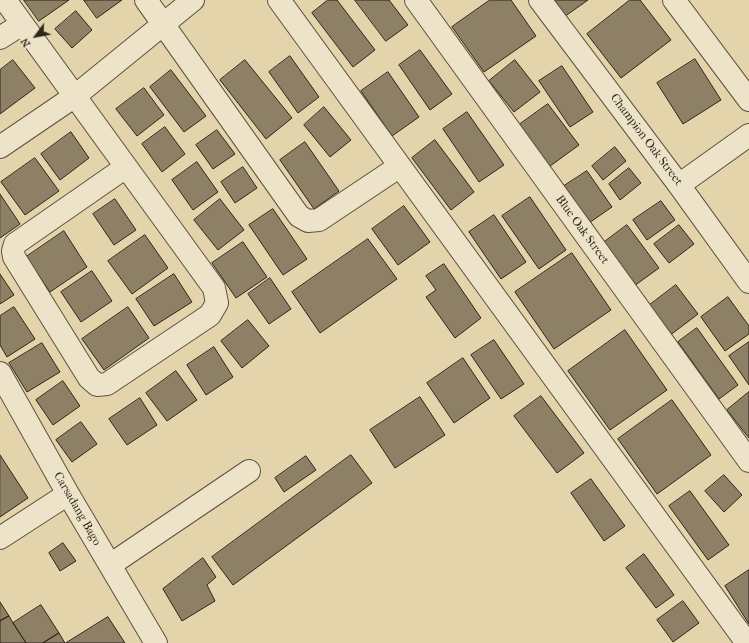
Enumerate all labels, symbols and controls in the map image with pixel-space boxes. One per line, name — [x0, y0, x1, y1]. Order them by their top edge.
north arrow — [16, 16, 56, 56]
text: N — [18, 36, 33, 50]
street label: Champion Oak Street — [607, 91, 685, 189]
street label: Blue Oak Street — [552, 193, 612, 267]
street label: Carsadang Bago — [50, 470, 104, 548]

